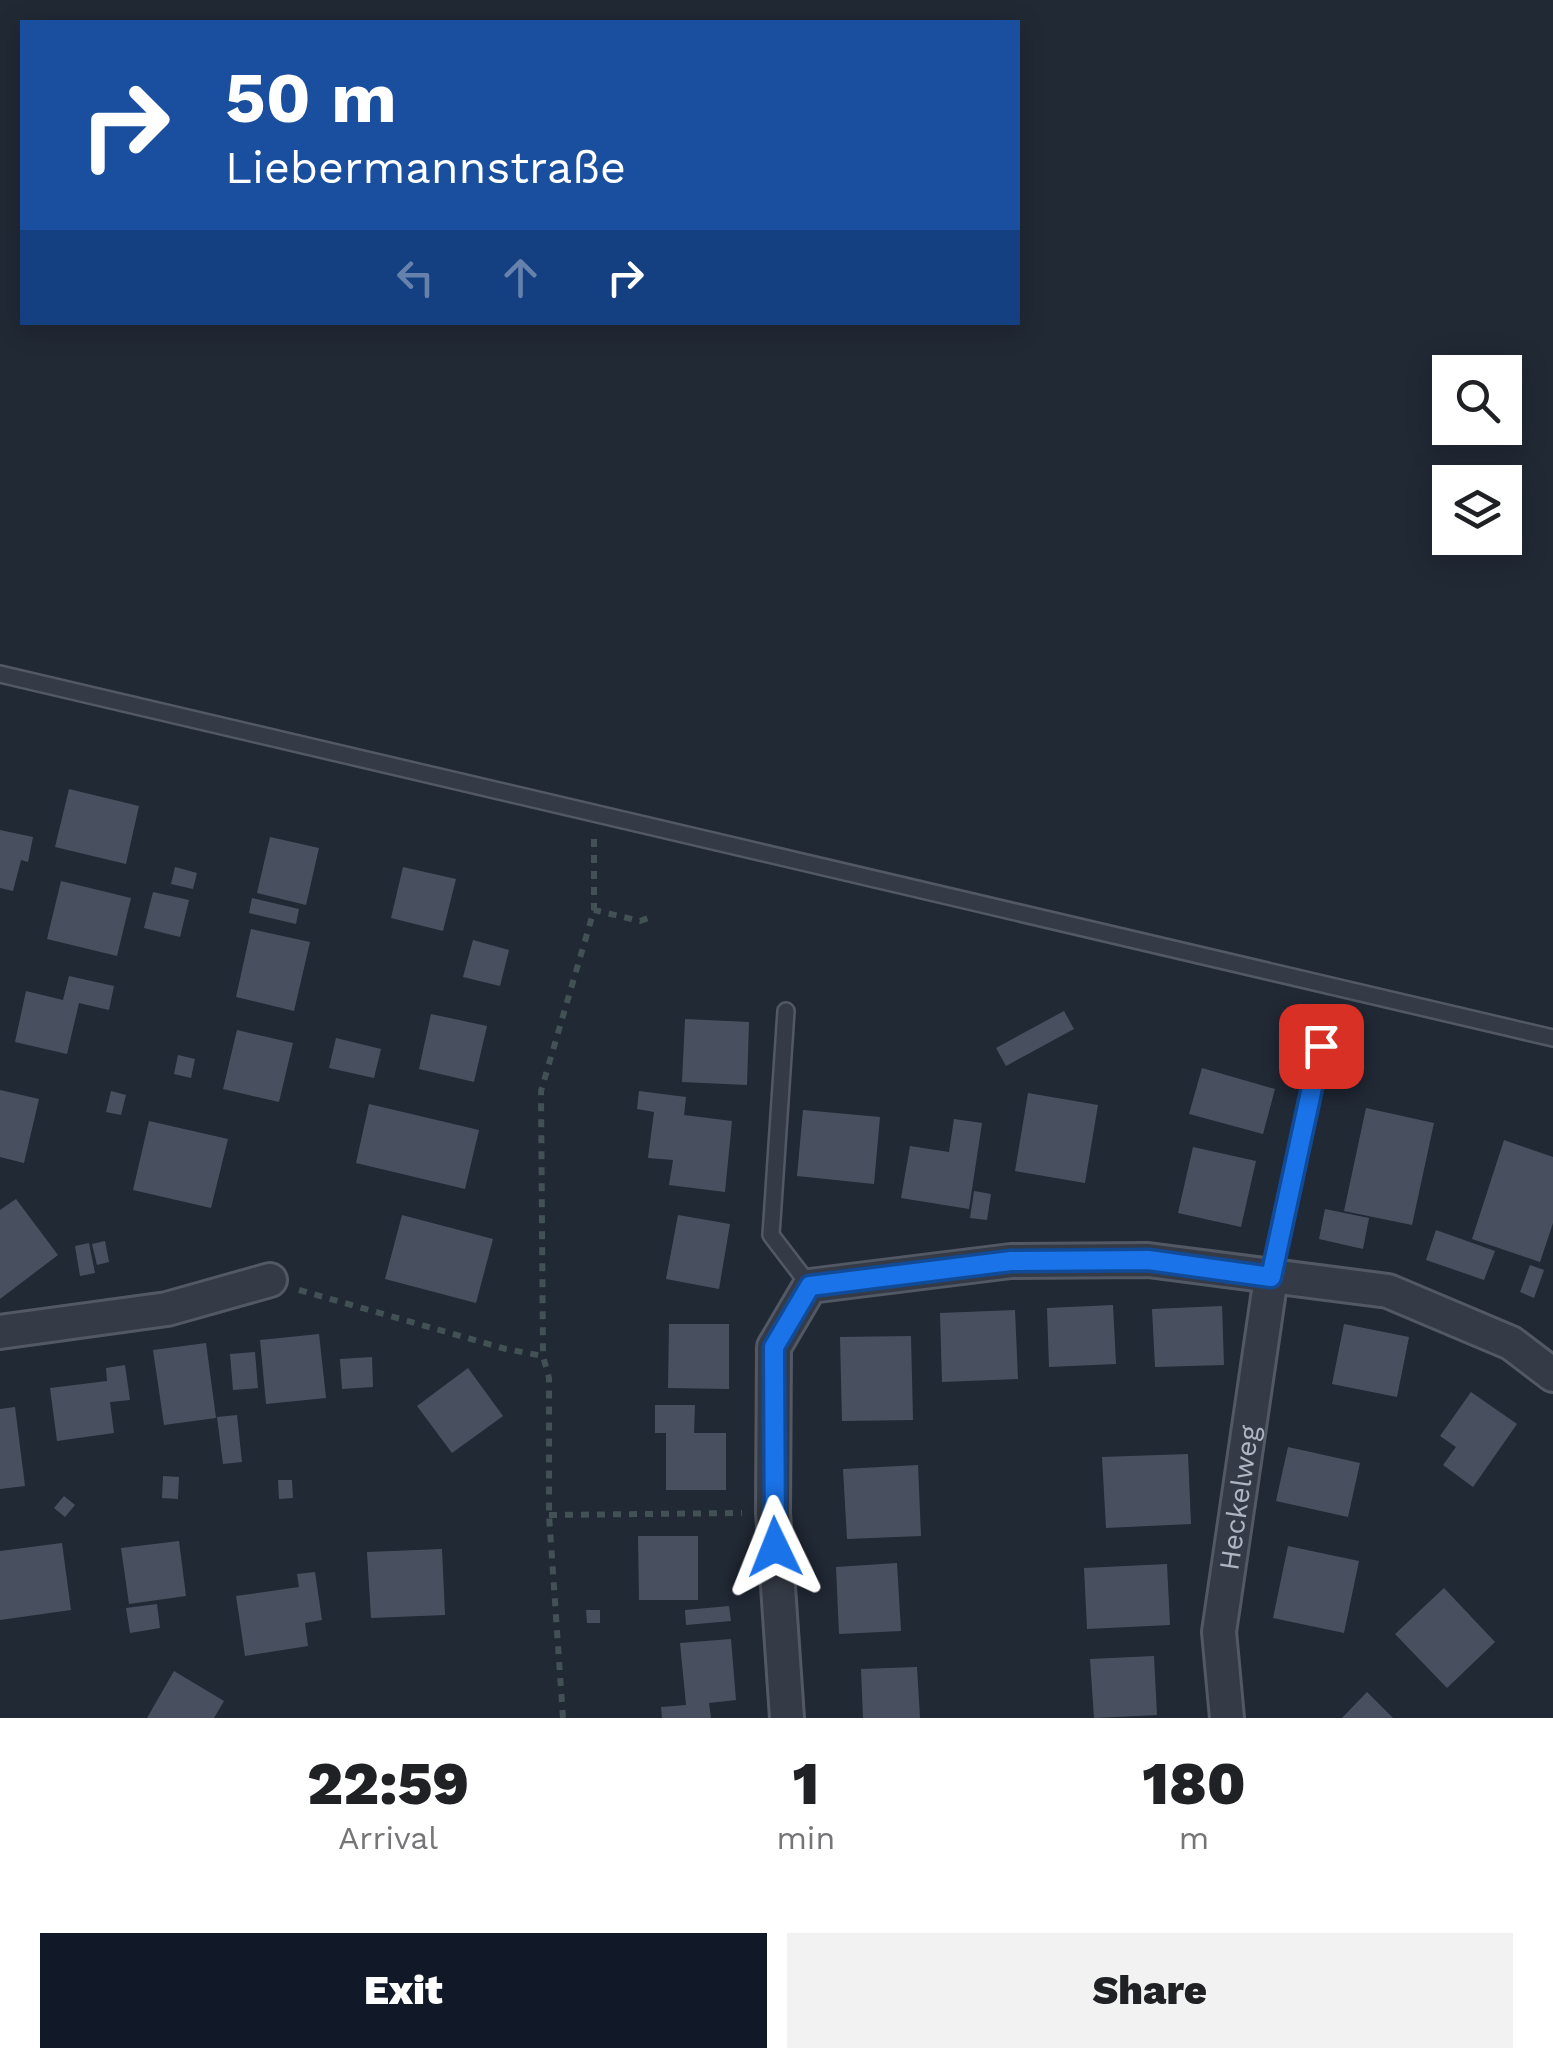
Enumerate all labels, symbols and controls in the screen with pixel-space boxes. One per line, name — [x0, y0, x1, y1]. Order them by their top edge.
text: 50 m — [225, 57, 397, 139]
icon: right — [60, 60, 190, 190]
text: Liebermannstraße — [225, 141, 626, 194]
icon: left — [388, 250, 443, 305]
icon: ahead — [493, 250, 548, 305]
icon: right — [598, 250, 653, 305]
map controls — [1432, 355, 1522, 555]
button: search — [1432, 355, 1522, 445]
button: layers — [1432, 465, 1522, 555]
pin — [1279, 1004, 1364, 1089]
icon: arrive — [1294, 1019, 1349, 1074]
street label: Heckelweg — [1212, 1423, 1266, 1572]
position arrow — [723, 1495, 827, 1599]
text: 22:59 — [307, 1748, 469, 1819]
text: 1 — [792, 1748, 819, 1819]
text: 180 — [1142, 1748, 1246, 1819]
text: Arrival — [338, 1819, 438, 1857]
text: min — [776, 1819, 835, 1857]
text: m — [1179, 1819, 1209, 1857]
button: Exit — [40, 1933, 767, 2048]
button: Share — [787, 1933, 1513, 2048]

